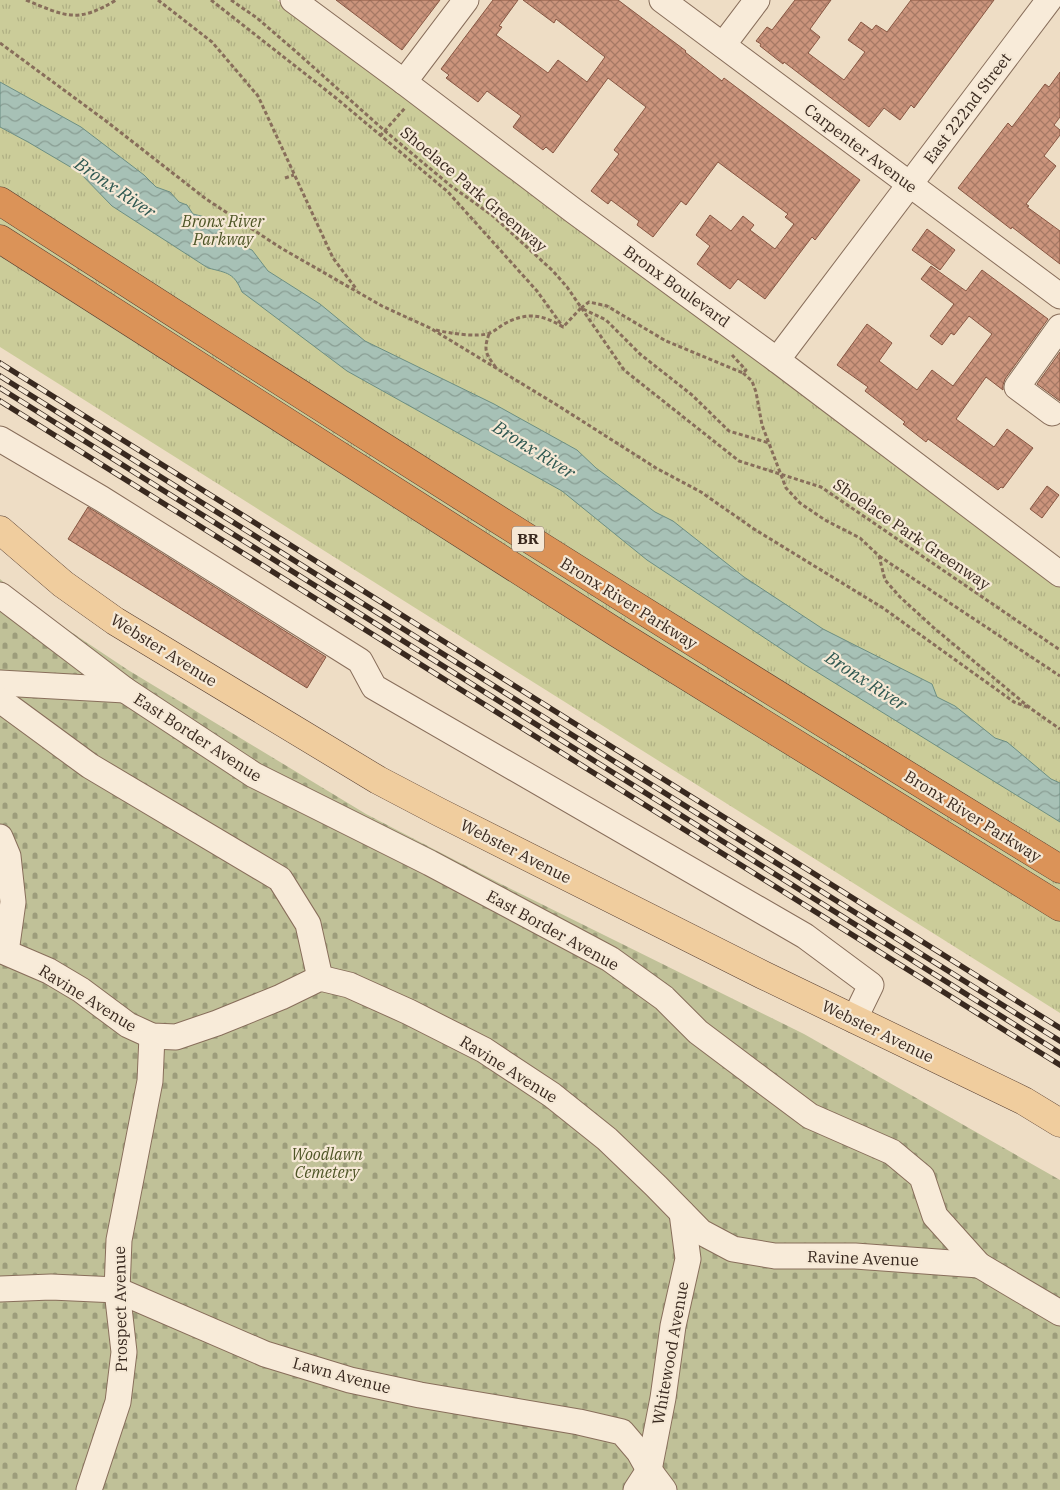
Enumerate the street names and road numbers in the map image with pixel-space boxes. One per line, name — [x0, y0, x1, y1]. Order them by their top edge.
street label: East 222nd Street — [919, 48, 1015, 167]
street label: Carpenter Avenue — [801, 99, 921, 197]
street label: Shoelace Park Greenway — [397, 122, 552, 256]
street label: Bronx Boulevard — [620, 241, 734, 331]
street label: Shoelace Park Greenway — [830, 474, 995, 594]
road number: BR — [512, 526, 544, 552]
street label: Bronx River Parkway — [557, 553, 702, 653]
street label: Webster Avenue — [107, 609, 221, 691]
street label: East Border Avenue — [130, 688, 266, 786]
street label: Bronx River Parkway — [901, 766, 1046, 866]
street label: Webster Avenue — [457, 814, 575, 888]
street label: East Border Avenue — [483, 885, 623, 975]
street label: Ravine Avenue — [35, 960, 141, 1036]
street label: Webster Avenue — [819, 995, 937, 1067]
street label: Ravine Avenue — [456, 1031, 562, 1107]
street label: Prospect Avenue — [109, 1246, 131, 1372]
street label: Ravine Avenue — [807, 1246, 919, 1270]
street label: Whitewood Avenue — [648, 1280, 692, 1426]
street label: Lawn Avenue — [291, 1352, 393, 1398]

